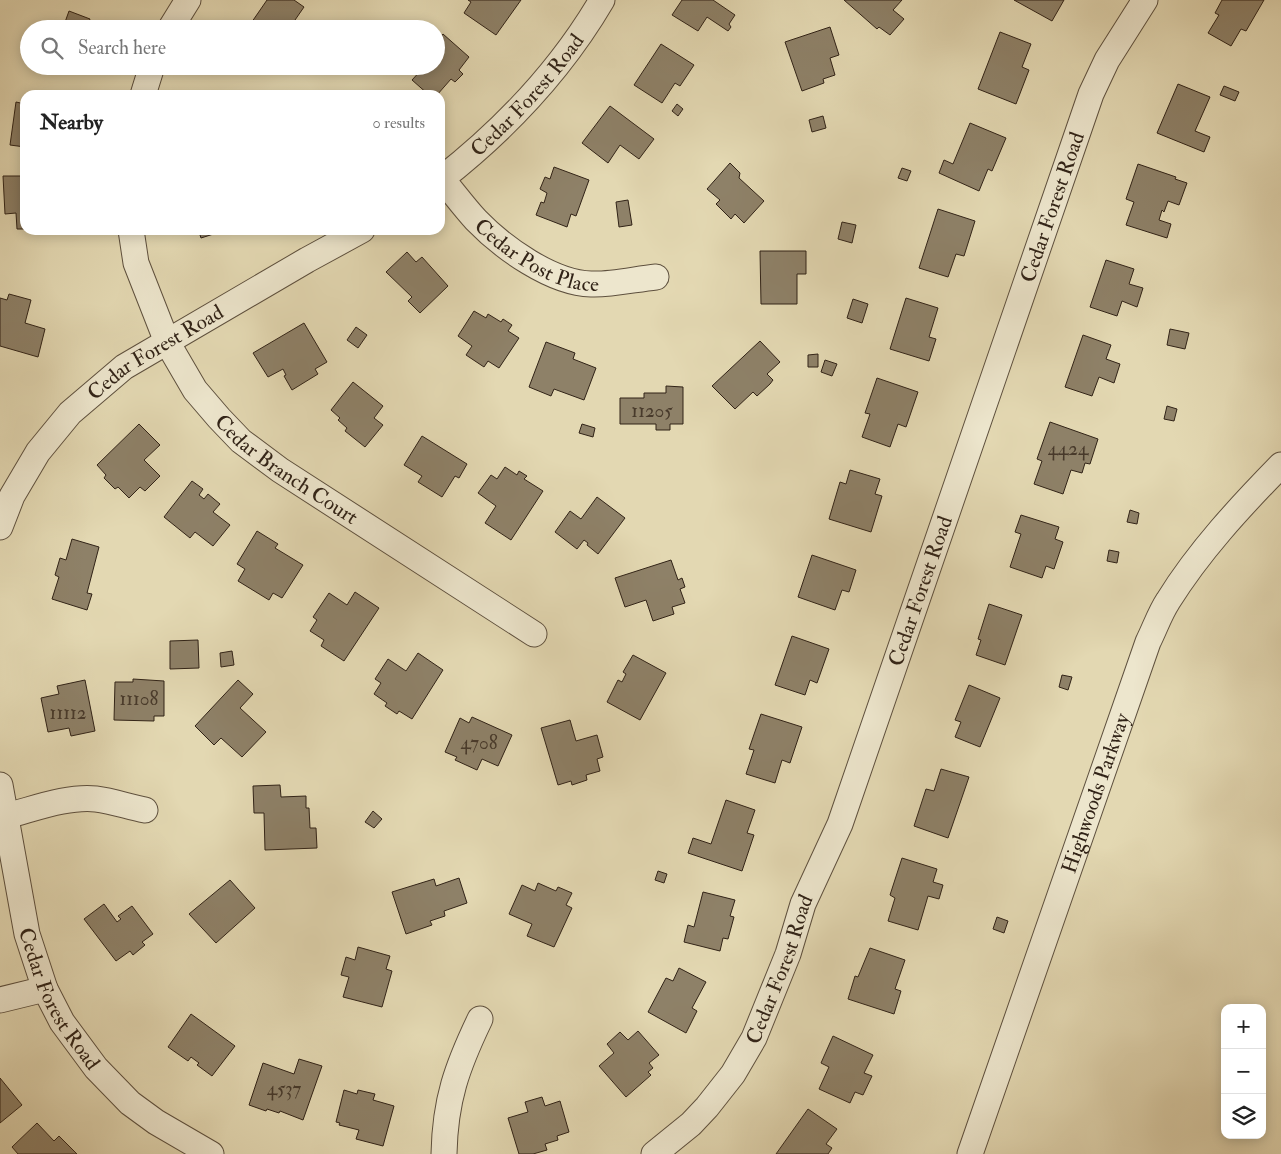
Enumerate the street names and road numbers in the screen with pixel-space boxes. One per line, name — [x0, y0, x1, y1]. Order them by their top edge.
street label: Cedar Forest Road — [465, 28, 590, 162]
street label: Cedar Forest Road — [1014, 128, 1091, 286]
street label: Cedar Post Place — [469, 212, 599, 298]
street label: Cedar Forest Road — [82, 298, 229, 406]
street label: Cedar Branch Court — [209, 408, 364, 531]
street label: Cedar Forest Road — [882, 512, 959, 670]
street label: Highwoods Parkway — [1055, 709, 1136, 877]
street label: Cedar Forest Road — [740, 890, 819, 1048]
street label: Cedar Forest Road — [12, 924, 107, 1076]

